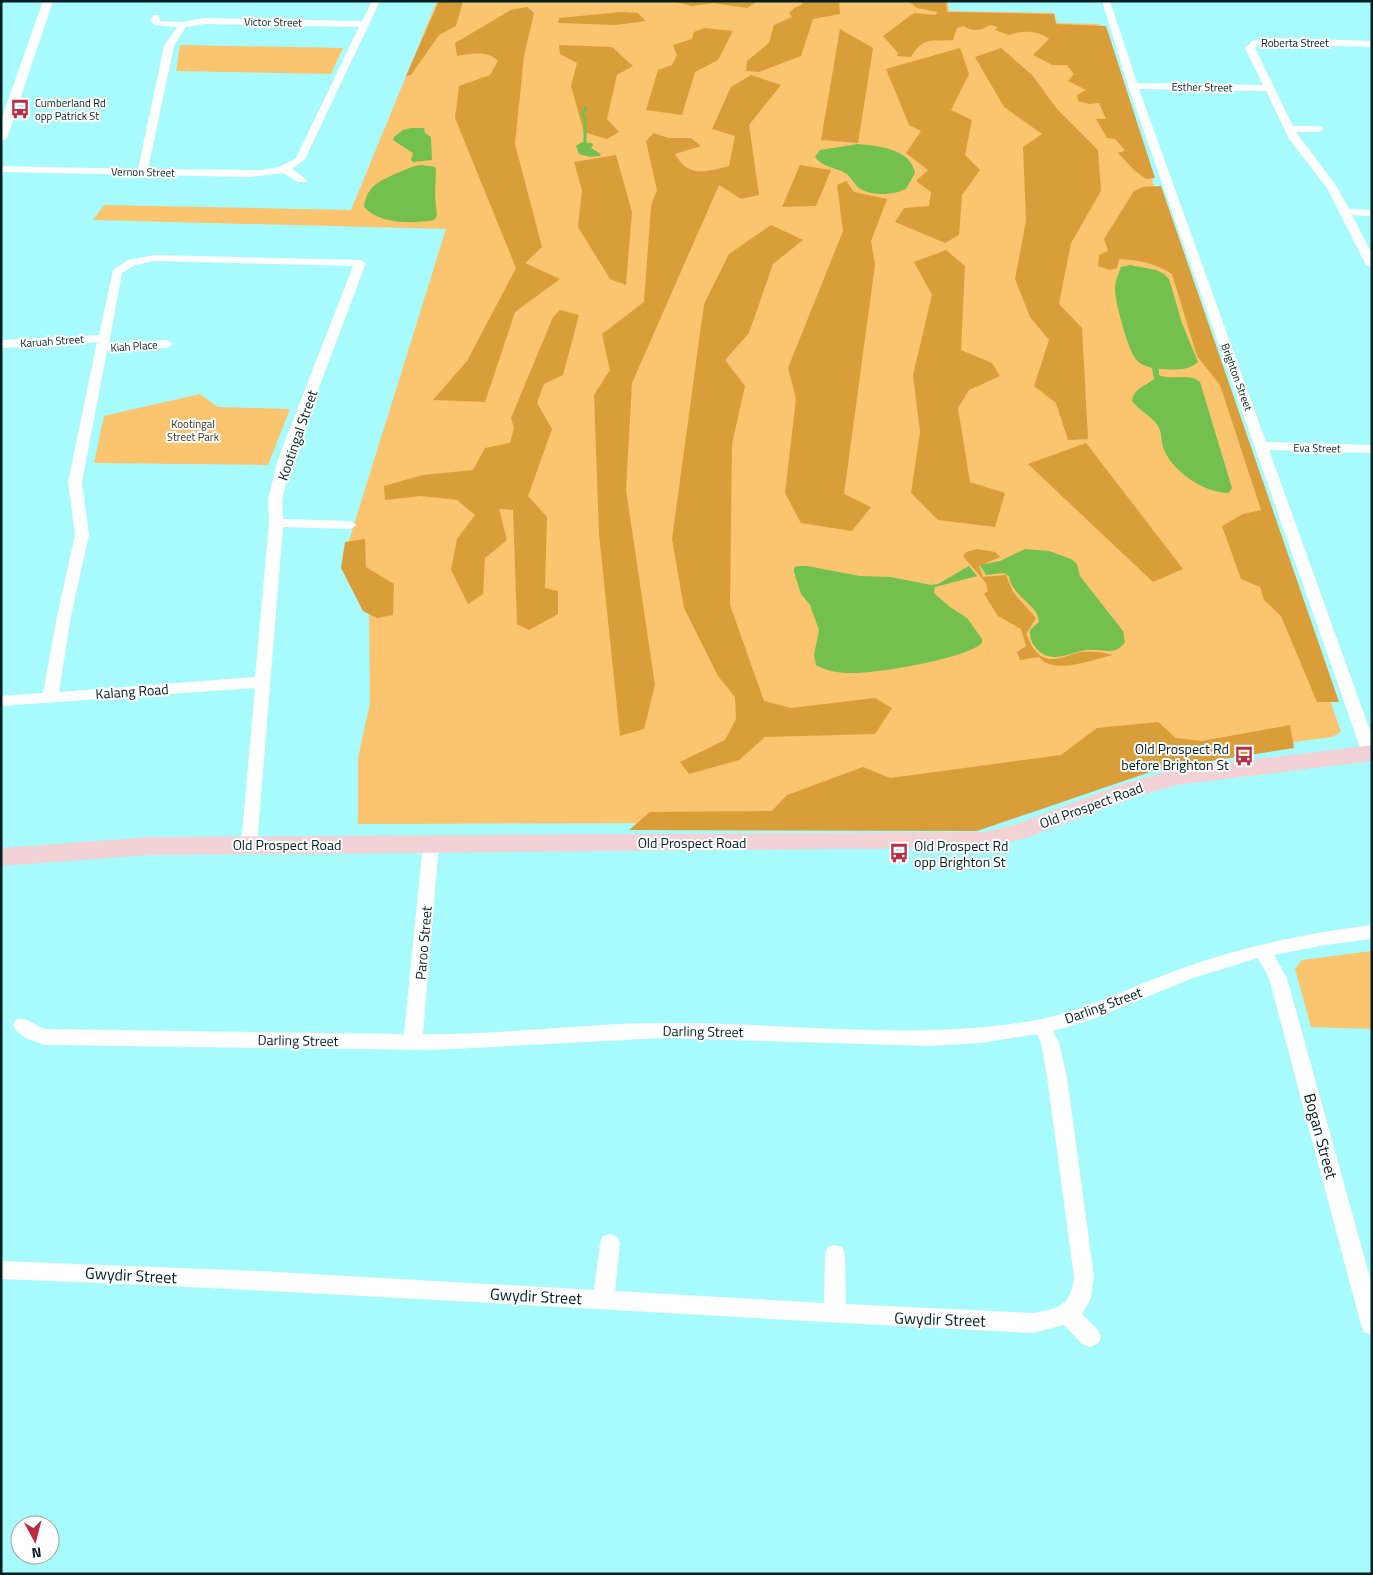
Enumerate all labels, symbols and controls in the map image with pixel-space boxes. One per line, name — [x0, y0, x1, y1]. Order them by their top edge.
street label: Victor Street — [244, 13, 302, 31]
street label: Roberta Street — [1261, 35, 1329, 51]
street label: Esther Street — [1171, 78, 1233, 96]
place label: Cumberland Rd opp Patrick St — [35, 95, 106, 124]
bus stop icon: Cumberland Rd opp Patrick St — [9, 98, 31, 120]
street label: Vernon Street — [111, 163, 175, 181]
street label: Karuah Street — [20, 331, 84, 351]
street label: Kiah Place — [110, 336, 159, 356]
street label: Brighton Street — [1217, 341, 1257, 413]
street label: Kootingal Street — [272, 387, 322, 483]
park label: Kootingal Street Park — [167, 416, 220, 445]
street label: Eva Street — [1293, 440, 1341, 456]
street label: Kalang Road — [95, 678, 169, 704]
place label: Old Prospect Rd before Brighton St — [1121, 738, 1229, 775]
bus stop icon: Old Prospect Rd before Brighton St — [1233, 745, 1255, 767]
street label: Old Prospect Road — [1036, 777, 1146, 833]
street label: Old Prospect Road — [638, 832, 746, 853]
street label: Old Prospect Road — [233, 834, 341, 855]
place label: Old Prospect Rd opp Brighton St — [914, 835, 1008, 872]
bus stop icon: Old Prospect Rd opp Brighton St — [888, 842, 910, 864]
street label: Paroo Street — [409, 905, 437, 981]
street label: Darling Street — [1061, 981, 1145, 1029]
street label: Darling Street — [662, 1020, 744, 1042]
street label: Darling Street — [257, 1029, 339, 1051]
street label: Bogan Street — [1298, 1090, 1344, 1182]
street label: Gwydir Street — [85, 1261, 178, 1289]
street label: Gwydir Street — [490, 1282, 583, 1310]
street label: Gwydir Street — [894, 1305, 987, 1333]
north arrow — [10, 1515, 60, 1565]
text: N — [31, 1542, 43, 1564]

